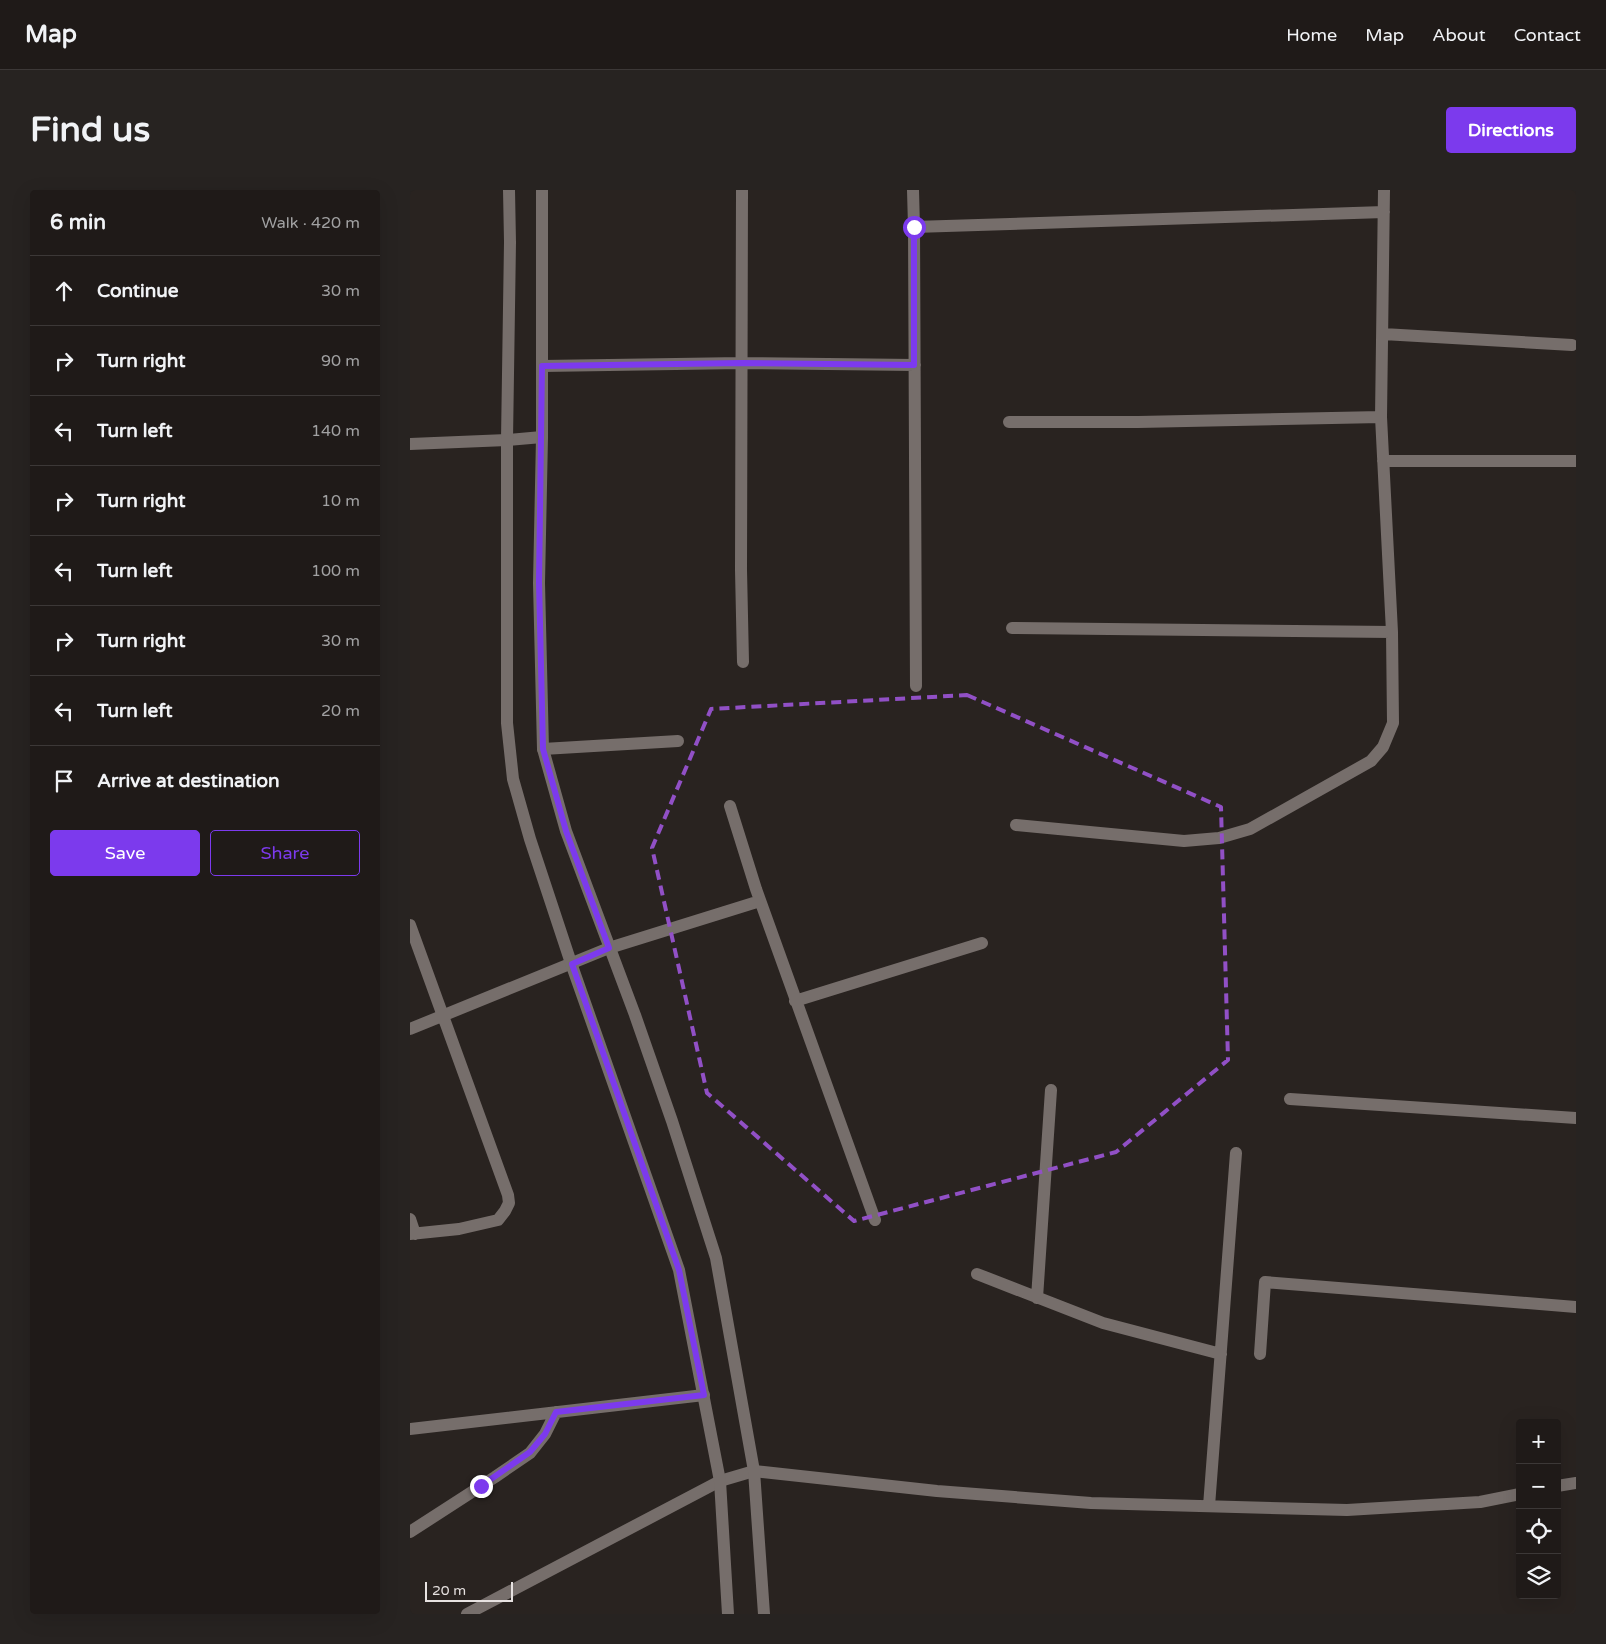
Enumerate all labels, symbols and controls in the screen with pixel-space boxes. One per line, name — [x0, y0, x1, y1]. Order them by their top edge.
text: Map — [25, 20, 77, 49]
text: Home — [1286, 24, 1337, 46]
text: Map — [1365, 24, 1404, 46]
text: About — [1432, 24, 1486, 46]
text: Contact — [1514, 24, 1581, 46]
button: Directions — [1446, 107, 1576, 153]
text: Find us — [30, 109, 150, 151]
text: 6 min — [50, 210, 106, 235]
text: Walk · 420 m — [261, 213, 360, 233]
route start — [903, 216, 926, 239]
icon: ahead — [50, 277, 78, 305]
text: Continue — [97, 280, 179, 302]
text: 30 m — [321, 281, 360, 301]
icon: right — [50, 347, 78, 375]
text: Turn right — [97, 350, 185, 372]
text: 90 m — [321, 351, 360, 371]
icon: left — [50, 417, 78, 445]
text: Turn left — [97, 420, 173, 442]
text: 140 m — [311, 421, 360, 441]
icon: right — [50, 487, 78, 515]
text: Turn right — [97, 490, 185, 512]
text: 10 m — [321, 491, 360, 511]
icon: left — [50, 557, 78, 585]
text: Turn left — [97, 560, 173, 582]
text: 100 m — [311, 561, 360, 581]
icon: right — [50, 627, 78, 655]
text: Turn right — [97, 630, 185, 652]
text: 30 m — [321, 631, 360, 651]
icon: left — [50, 697, 78, 725]
text: Turn left — [97, 700, 173, 722]
text: 20 m — [321, 701, 360, 721]
icon: arrive — [50, 767, 78, 795]
text: Arrive at destination — [97, 770, 280, 792]
button: Save — [50, 830, 200, 876]
button: Share — [210, 830, 360, 876]
map controls — [1516, 1419, 1561, 1599]
button: + — [1516, 1419, 1561, 1464]
button: − — [1516, 1464, 1561, 1509]
route end — [470, 1475, 493, 1498]
button: locate — [1516, 1509, 1561, 1554]
button: layers — [1516, 1554, 1561, 1599]
scale bar — [425, 1579, 512, 1602]
text: 20 m — [432, 1582, 466, 1599]

